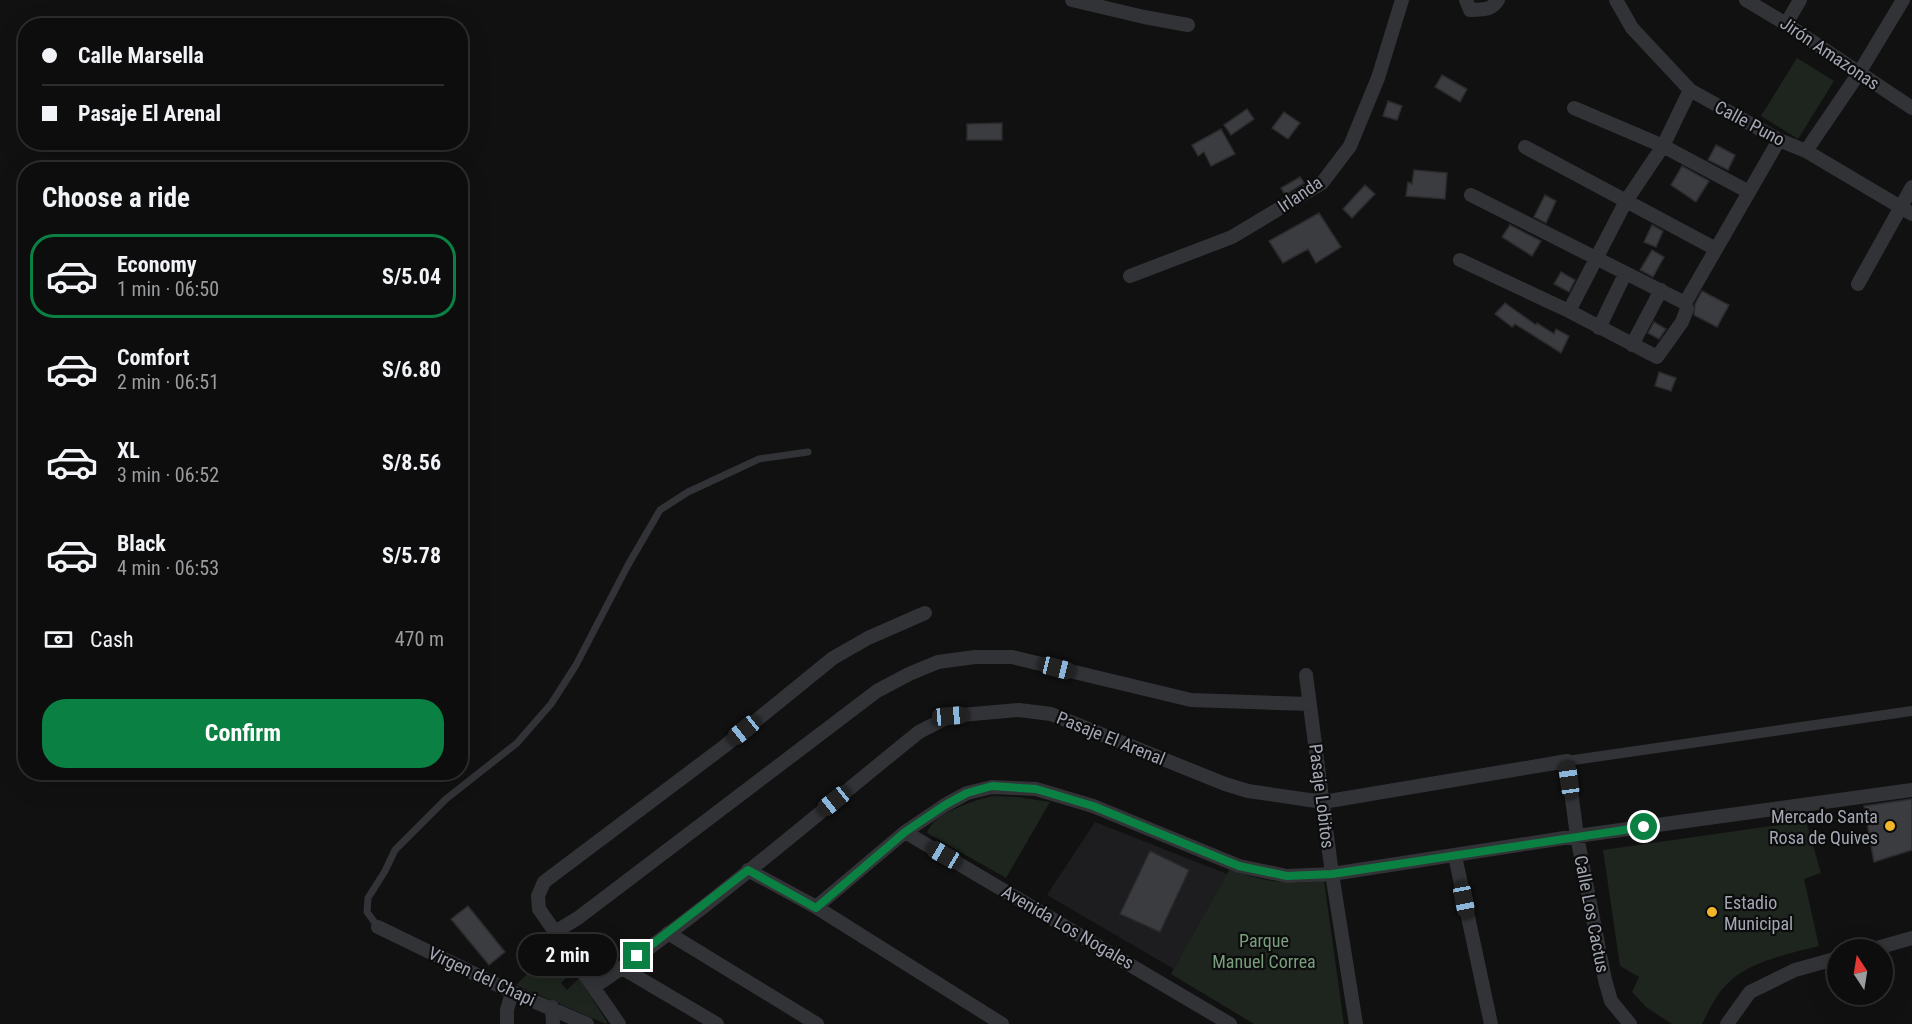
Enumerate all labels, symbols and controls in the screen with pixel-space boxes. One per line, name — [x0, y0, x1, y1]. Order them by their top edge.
street label: Jirón Amazonas — [1776, 12, 1884, 94]
text: Calle Marsella — [78, 43, 204, 68]
street label: Calle Puno — [1711, 96, 1789, 150]
text: Pasaje El Arenal — [78, 101, 221, 126]
street label: Irlanda — [1274, 172, 1326, 216]
text: Choose a ride — [42, 182, 190, 214]
icon: car — [45, 249, 99, 303]
text: Economy — [117, 252, 197, 277]
text: S/5.04 — [382, 264, 441, 289]
text: 1 min · 06:50 — [117, 277, 219, 301]
icon: car — [45, 342, 99, 396]
text: Comfort — [117, 345, 190, 370]
text: S/6.80 — [382, 357, 441, 382]
text: 2 min · 06:51 — [117, 370, 219, 394]
icon: car — [45, 435, 99, 489]
text: XL — [117, 438, 140, 463]
text: S/8.56 — [382, 450, 441, 475]
text: 3 min · 06:52 — [117, 463, 219, 487]
icon: car — [45, 528, 99, 582]
text: Black — [117, 531, 166, 556]
text: S/5.78 — [382, 543, 441, 568]
text: 4 min · 06:53 — [117, 556, 219, 580]
icon: cash — [42, 623, 75, 656]
text: Cash — [90, 627, 134, 652]
text: 470 m — [395, 627, 444, 651]
car — [1037, 655, 1077, 681]
button: Confirm — [42, 699, 444, 768]
car — [931, 705, 969, 727]
street label: Pasaje El Arenal — [1054, 707, 1168, 769]
car — [724, 712, 764, 748]
street label: Pasaje Lobitos — [1305, 743, 1339, 849]
car — [1558, 761, 1580, 799]
car — [814, 783, 854, 819]
place label: Mercado Santa Rosa de Quives — [1769, 806, 1878, 848]
route start — [1630, 813, 1657, 840]
marker: Mercado Santa Rosa de Quives — [1883, 819, 1897, 833]
car — [924, 838, 964, 872]
street label: Calle Los Cactus — [1570, 854, 1614, 974]
street label: Avenida Los Nogales — [998, 881, 1138, 973]
car — [1452, 881, 1476, 919]
place label: Estadio Municipal — [1724, 892, 1793, 934]
marker: Estadio Municipal — [1705, 905, 1719, 919]
park label: Parque Manuel Correa — [1212, 930, 1316, 972]
callout: 2 min — [517, 935, 616, 977]
north arrow — [1827, 939, 1893, 1005]
map controls — [1827, 939, 1893, 1005]
street label: Virgen del Chapi — [425, 942, 539, 1010]
route end — [623, 942, 650, 969]
text: 2 min — [545, 943, 590, 967]

